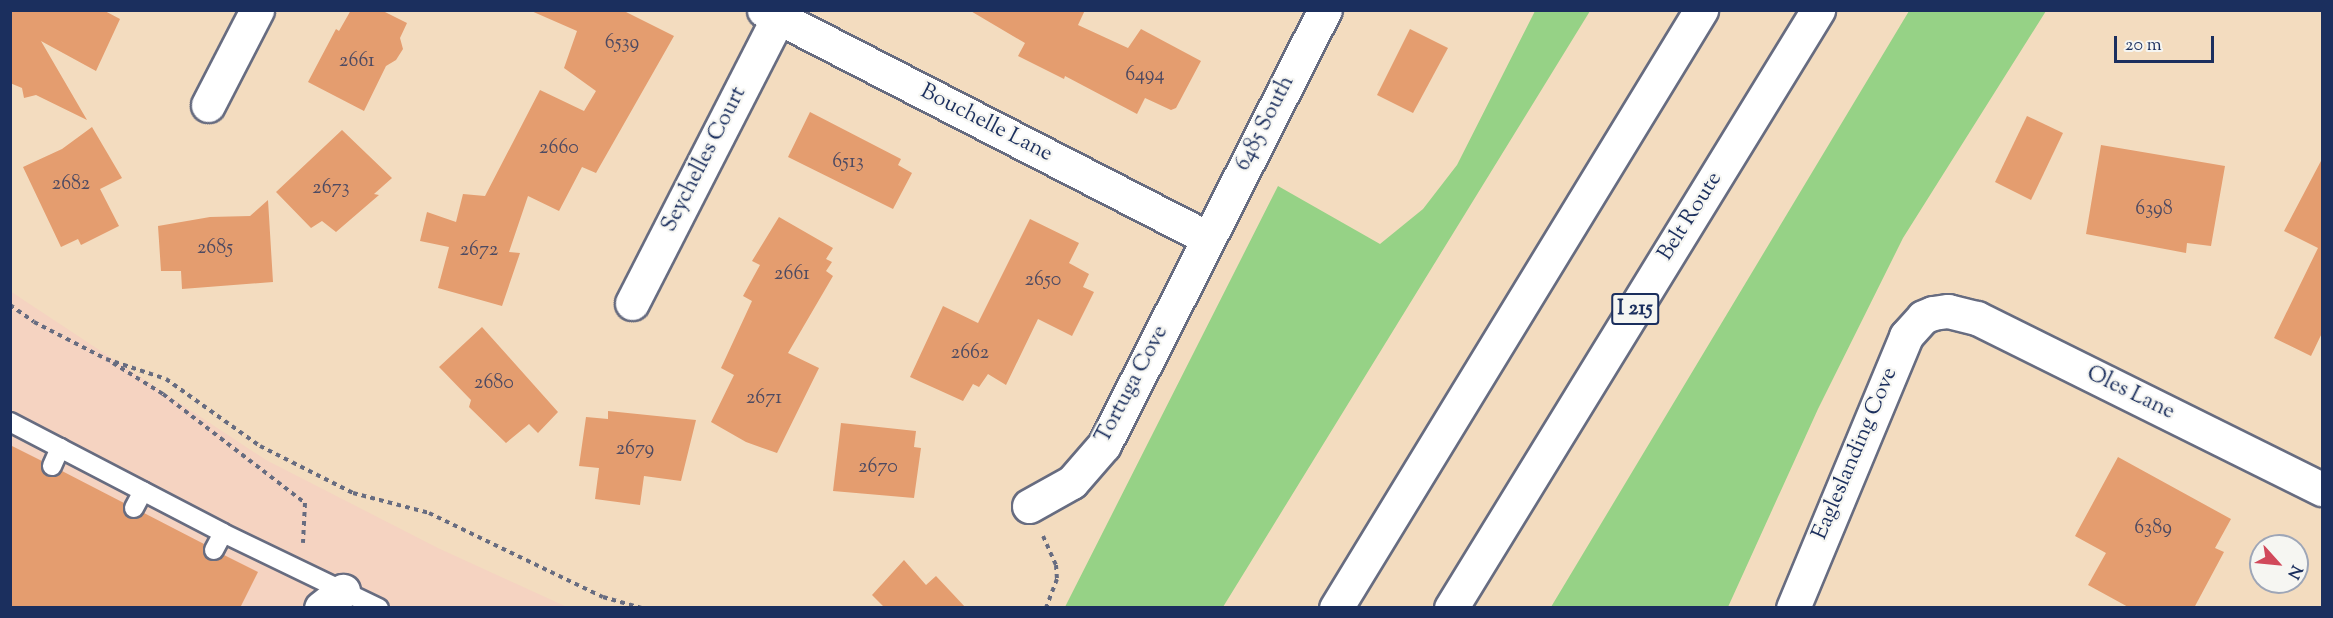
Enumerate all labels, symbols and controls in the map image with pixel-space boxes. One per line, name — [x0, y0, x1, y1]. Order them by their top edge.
scale bar — [2117, 24, 2218, 62]
house number: 6539 — [605, 31, 639, 55]
text: 20 m — [2125, 33, 2162, 59]
house number: 2661 — [339, 49, 375, 73]
house number: 6494 — [1125, 63, 1165, 87]
street label: 6485 South — [1231, 72, 1301, 176]
street label: Bouchelle Lane — [916, 79, 1056, 169]
street label: Seychelles Court — [657, 83, 753, 237]
house number: 2660 — [539, 136, 579, 160]
house number: 6513 — [832, 150, 864, 174]
street label: Belt Route — [1653, 168, 1729, 266]
house number: 2682 — [52, 172, 90, 196]
house number: 2673 — [312, 176, 350, 200]
house number: 6398 — [2135, 197, 2173, 221]
house number: 2685 — [197, 236, 233, 260]
house number: 2672 — [460, 238, 498, 262]
house number: 2661 — [774, 262, 810, 286]
house number: 2650 — [1025, 268, 1061, 292]
road number: I 215 — [1611, 291, 1659, 327]
street label: Tortuga Cove — [1091, 322, 1175, 448]
house number: 2662 — [951, 341, 989, 365]
street label: Oles Lane — [2082, 361, 2178, 427]
street label: Eagleslanding Cove — [1808, 364, 1904, 544]
house number: 2680 — [474, 371, 514, 395]
house number: 2671 — [746, 386, 782, 410]
house number: 2679 — [616, 437, 654, 461]
house number: 2670 — [858, 455, 898, 479]
house number: 6389 — [2134, 516, 2172, 540]
north arrow — [2249, 534, 2309, 594]
text: N — [2281, 561, 2307, 582]

